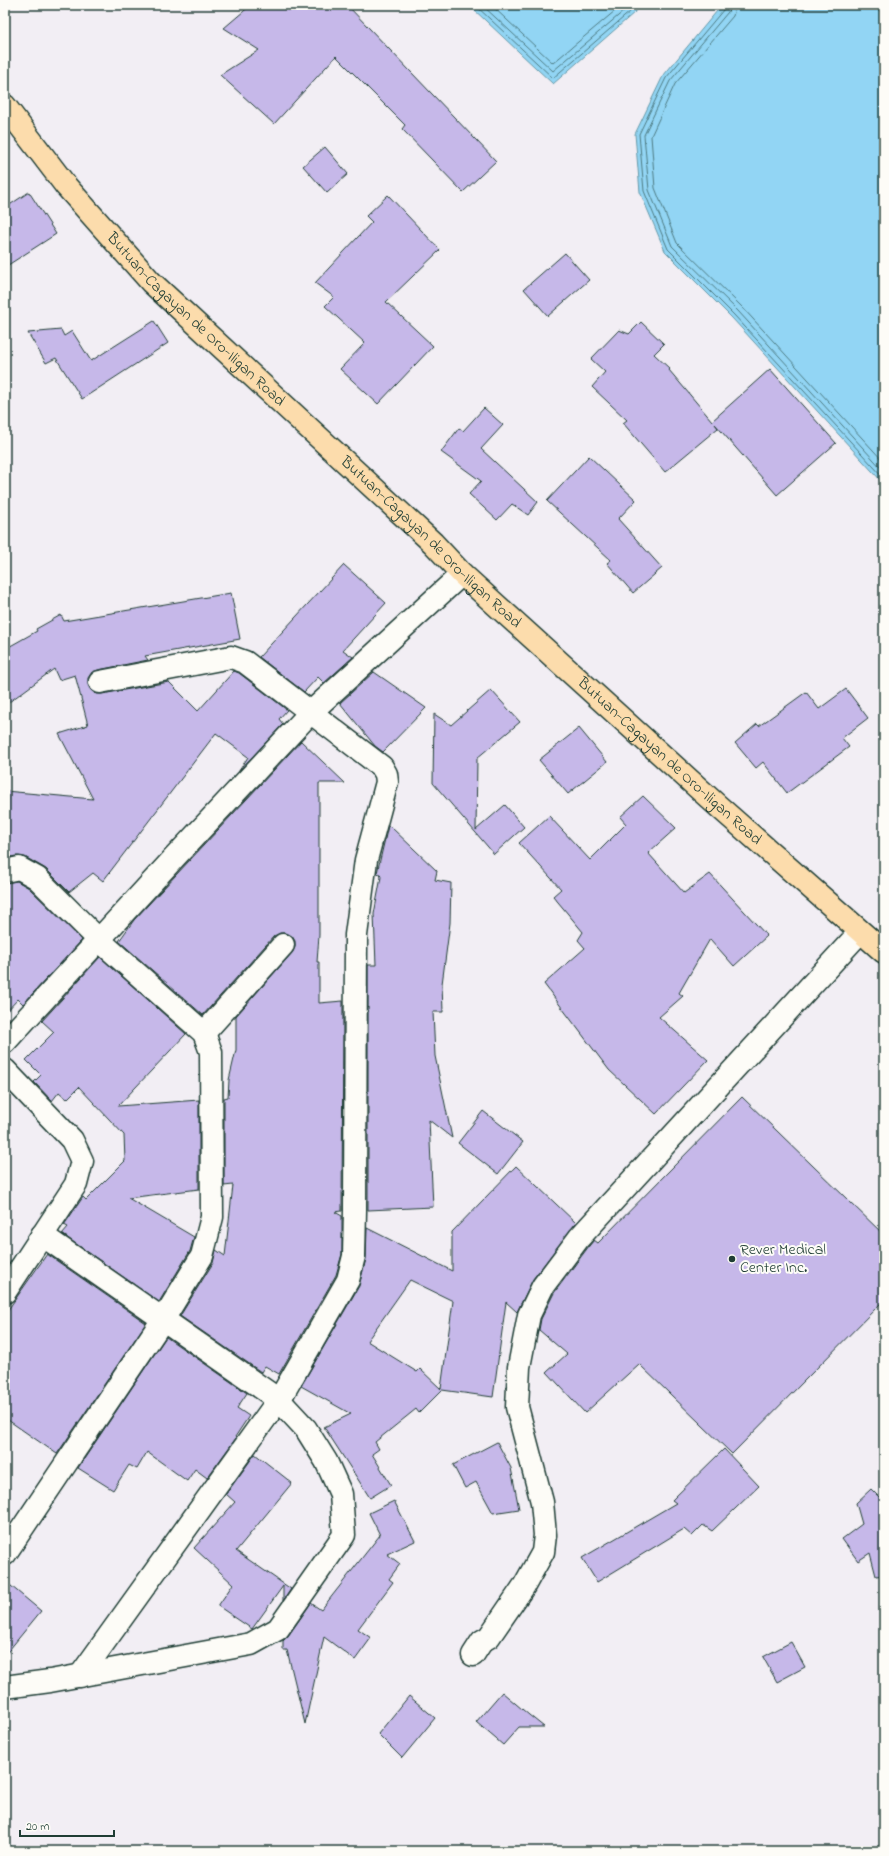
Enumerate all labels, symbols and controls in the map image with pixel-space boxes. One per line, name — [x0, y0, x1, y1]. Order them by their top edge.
street label: Butuan-Cagayan de Oro-Iligan Road — [100, 226, 291, 412]
street label: Butuan-Cagayan de Oro-Iligan Road — [334, 450, 527, 634]
street label: Butuan-Cagayan de Oro-Iligan Road — [571, 671, 767, 851]
place label: Rever Medical Center Inc. — [740, 1238, 826, 1280]
marker: Rever Medical Center Inc. — [727, 1254, 737, 1264]
scale bar — [20, 1812, 114, 1838]
text: 20 m — [26, 1818, 49, 1836]

